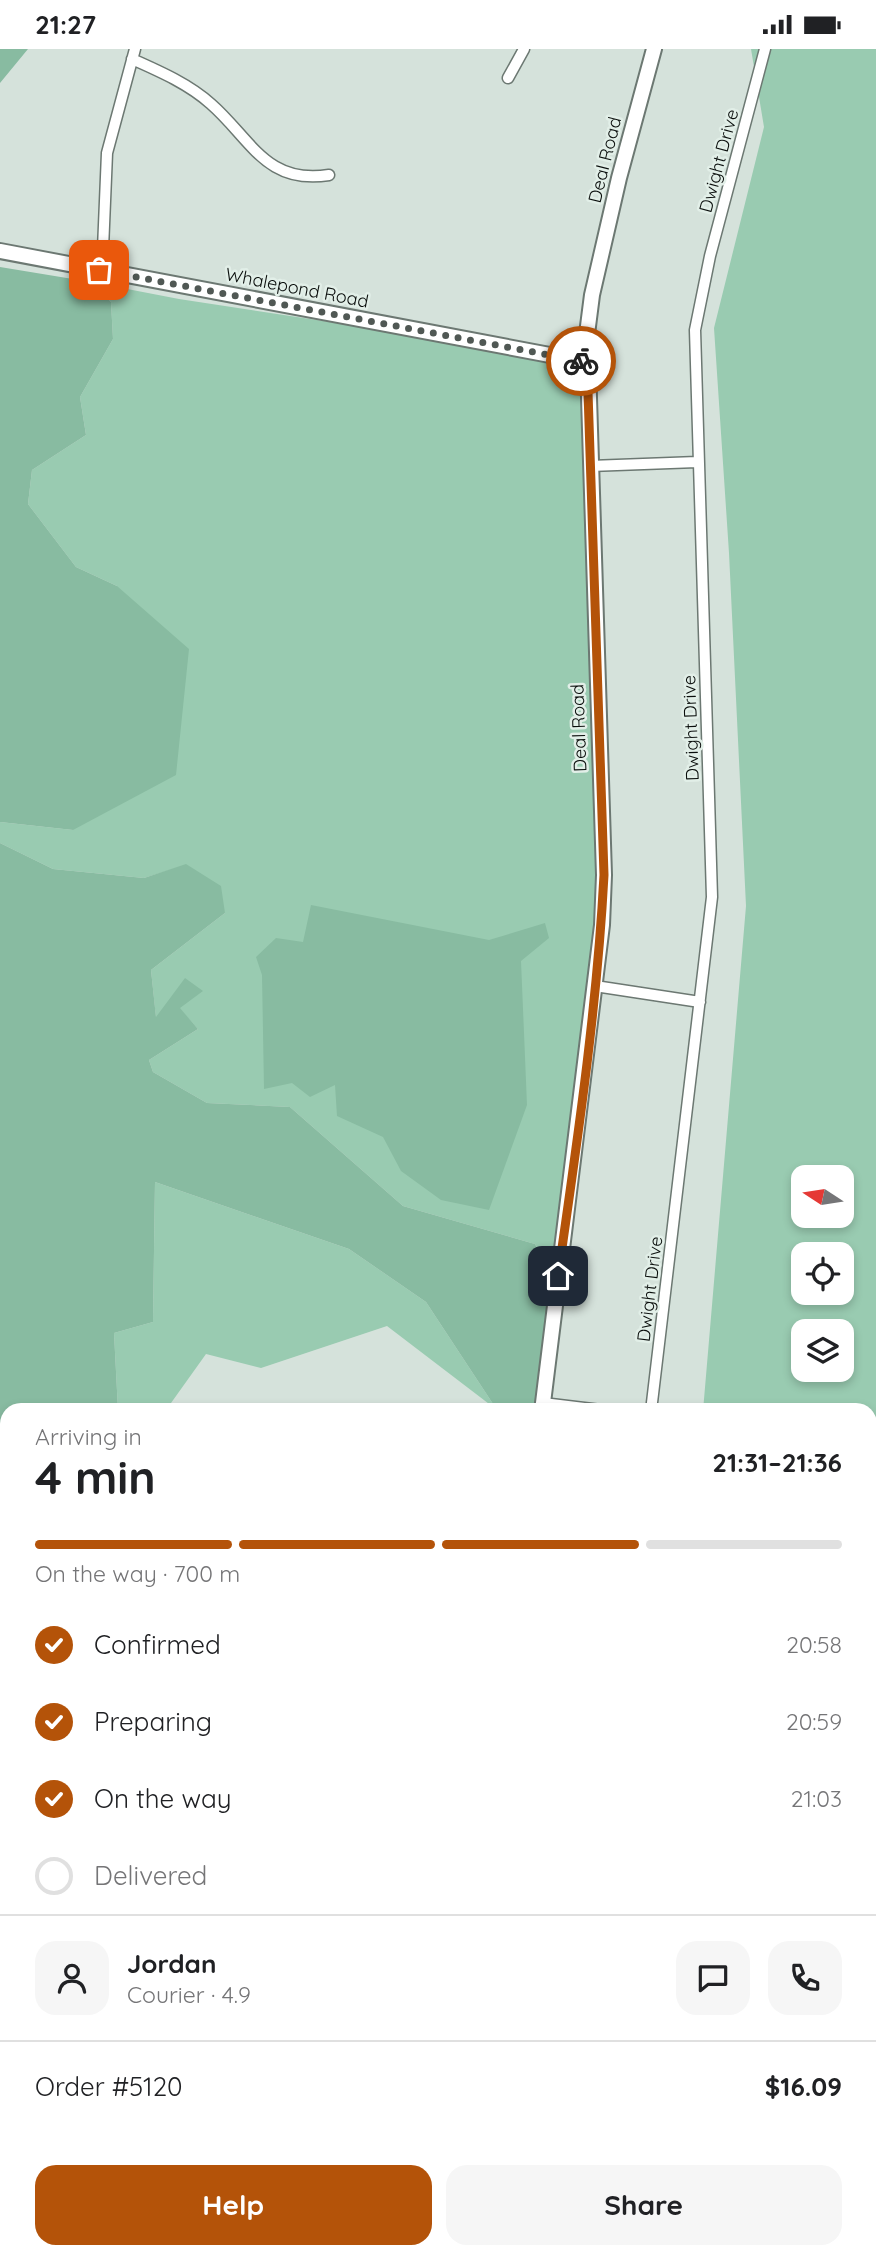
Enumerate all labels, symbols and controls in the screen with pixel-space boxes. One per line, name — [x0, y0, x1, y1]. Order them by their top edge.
text: 21:27 — [35, 8, 96, 41]
street label: Dwight Drive — [694, 107, 743, 215]
street label: Deal Road — [583, 114, 626, 205]
pin — [69, 240, 129, 300]
icon: bag — [80, 251, 118, 289]
street label: Whalepond Road — [224, 262, 371, 313]
courier — [546, 326, 616, 396]
icon: bike — [562, 342, 600, 380]
street label: Dwight Drive — [677, 675, 704, 781]
street label: Deal Road — [565, 684, 592, 772]
north arrow — [791, 1165, 854, 1229]
map controls — [791, 1165, 854, 1382]
street label: Dwight Drive — [632, 1235, 667, 1343]
button: locate — [791, 1242, 854, 1305]
pin — [528, 1246, 588, 1306]
icon: home — [539, 1257, 577, 1295]
button: layers — [791, 1319, 854, 1382]
text: Arriving in — [35, 1422, 142, 1451]
text: 21:31–21:36 — [712, 1446, 842, 1479]
text: 4 min — [35, 1448, 156, 1506]
text: On the way · 700 m — [35, 1559, 240, 1588]
icon: check — [35, 1626, 73, 1664]
text: Confirmed — [94, 1628, 221, 1661]
text: 20:58 — [786, 1630, 842, 1659]
icon: check — [35, 1703, 73, 1741]
text: Preparing — [94, 1705, 212, 1738]
text: 20:59 — [786, 1707, 842, 1736]
icon: check — [35, 1780, 73, 1818]
text: On the way — [94, 1782, 232, 1815]
text: 21:03 — [791, 1784, 842, 1813]
text: Delivered — [94, 1859, 207, 1892]
button: person — [35, 1941, 109, 2015]
button: chat — [676, 1941, 750, 2015]
button: phone — [768, 1941, 842, 2015]
text: Jordan — [127, 1947, 216, 1980]
text: Courier · 4.9 — [127, 1980, 251, 2009]
text: Order #5120 — [35, 2070, 183, 2103]
text: $16.09 — [765, 2070, 842, 2103]
button: Help — [35, 2165, 432, 2245]
button: Share — [446, 2165, 842, 2245]

